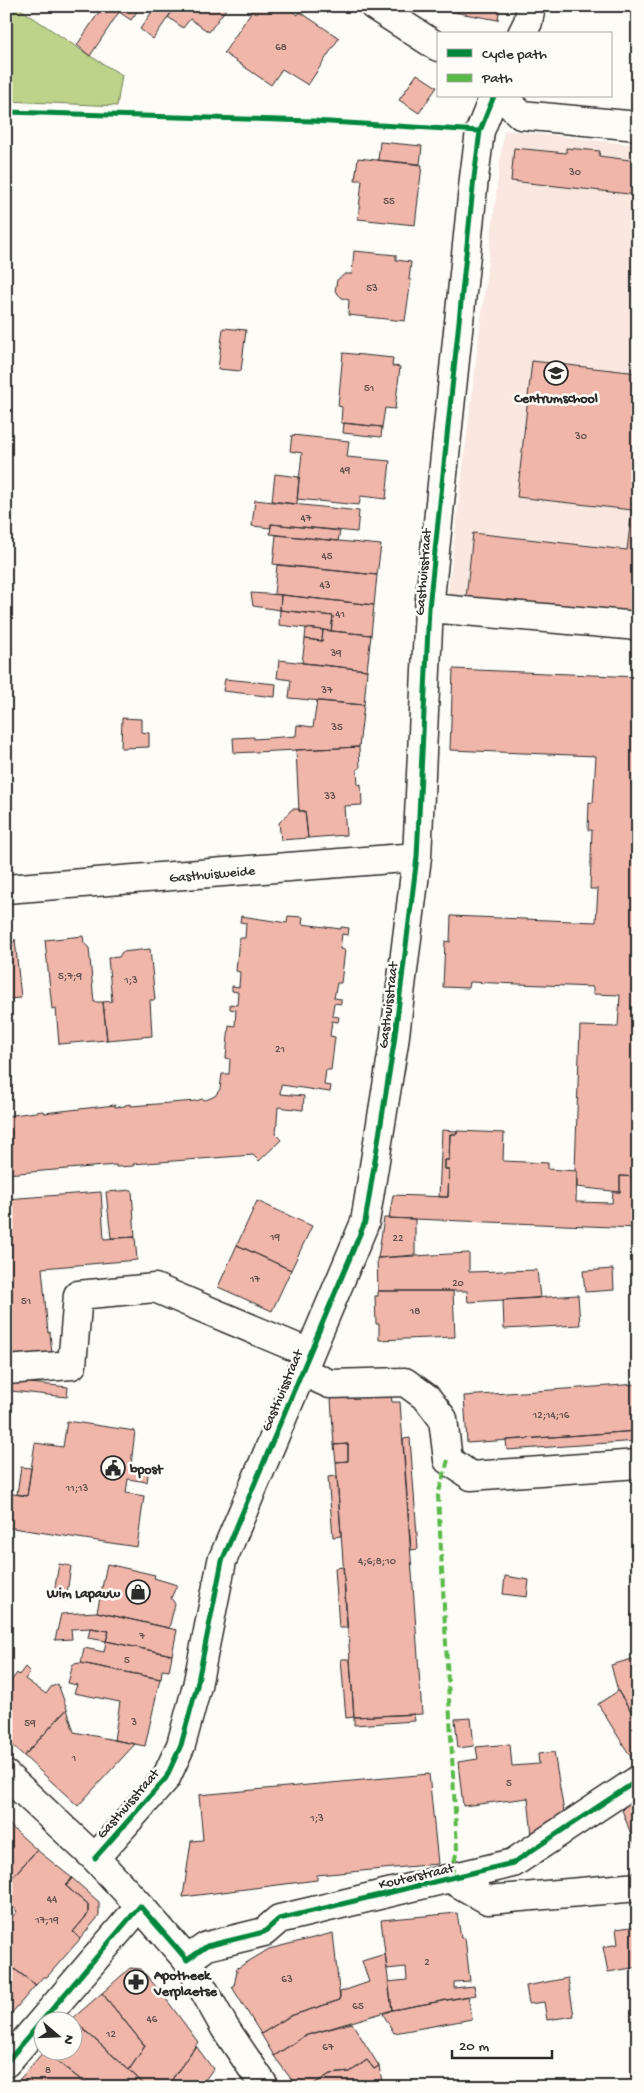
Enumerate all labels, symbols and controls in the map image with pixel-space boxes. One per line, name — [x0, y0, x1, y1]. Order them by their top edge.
legend — [437, 32, 612, 98]
house number: 68 — [275, 42, 287, 54]
text: Cycle path — [482, 46, 547, 64]
text: Path — [481, 70, 513, 88]
house number: 30 — [568, 167, 581, 179]
house number: 55 — [383, 196, 395, 208]
house number: 53 — [366, 283, 378, 295]
school or university icon: Centrumschool — [543, 360, 569, 386]
house number: 51 — [364, 383, 374, 395]
place label: Centrumschool — [513, 391, 598, 408]
house number: 30 — [574, 431, 587, 443]
house number: 49 — [340, 465, 351, 477]
house number: 47 — [301, 513, 312, 525]
street label: Gasthuisstraat — [412, 527, 437, 616]
house number: 45 — [322, 551, 333, 563]
house number: 43 — [320, 580, 331, 592]
house number: 41 — [335, 609, 345, 621]
house number: 39 — [329, 648, 342, 660]
house number: 37 — [320, 685, 333, 697]
house number: 35 — [330, 722, 343, 734]
house number: 33 — [323, 791, 336, 803]
street label: Gasthuisweide — [168, 863, 257, 888]
street label: Gasthuisstraat — [376, 960, 403, 1049]
house number: 5;7;9 — [58, 971, 82, 983]
house number: 1;3 — [123, 975, 138, 987]
house number: 21 — [275, 1044, 285, 1056]
house number: 19 — [269, 1232, 280, 1244]
house number: 22 — [393, 1233, 404, 1245]
house number: 17 — [249, 1274, 260, 1286]
house number: 20 — [452, 1278, 464, 1290]
house number: 51 — [21, 1296, 31, 1308]
house number: 18 — [409, 1306, 420, 1318]
street label: Gasthuisstraat — [259, 1347, 309, 1434]
house number: 12;14;16 — [532, 1410, 570, 1422]
public building icon: bpost — [100, 1455, 126, 1481]
place label: bpost — [129, 1462, 164, 1479]
house number: 11;13 — [65, 1483, 89, 1495]
house number: 4;6;8;10 — [358, 1556, 396, 1568]
shop icon: Wim Lapauw — [125, 1579, 151, 1605]
place label: Wim Lapauw — [46, 1586, 120, 1603]
house number: 7 — [138, 1631, 145, 1643]
house number: 5 — [124, 1655, 130, 1667]
house number: 3 — [130, 1717, 137, 1729]
house number: 59 — [24, 1718, 36, 1730]
house number: 1 — [71, 1753, 76, 1765]
street label: Gasthuisstraat — [94, 1765, 165, 1843]
house number: 5 — [506, 1778, 512, 1790]
house number: 1;3 — [309, 1813, 324, 1825]
street label: Kouterstraat — [377, 1860, 457, 1894]
house number: 44 — [47, 1894, 58, 1906]
house number: 17;19 — [34, 1915, 59, 1927]
house number: 2 — [424, 1957, 430, 1969]
place label: Apotheek Verplaetse — [153, 1968, 218, 2001]
pharmacy icon: Apotheek Verplaetse — [123, 1969, 149, 1995]
house number: 63 — [281, 1974, 293, 1986]
house number: 65 — [352, 2001, 364, 2013]
north arrow — [32, 2010, 82, 2060]
house number: 46 — [147, 2014, 158, 2026]
scale bar — [452, 2028, 552, 2060]
house number: 12 — [105, 2029, 117, 2041]
text: N — [58, 2032, 77, 2047]
text: 20 m — [459, 2038, 489, 2056]
house number: 67 — [322, 2042, 334, 2054]
house number: 8 — [45, 2065, 51, 2077]

